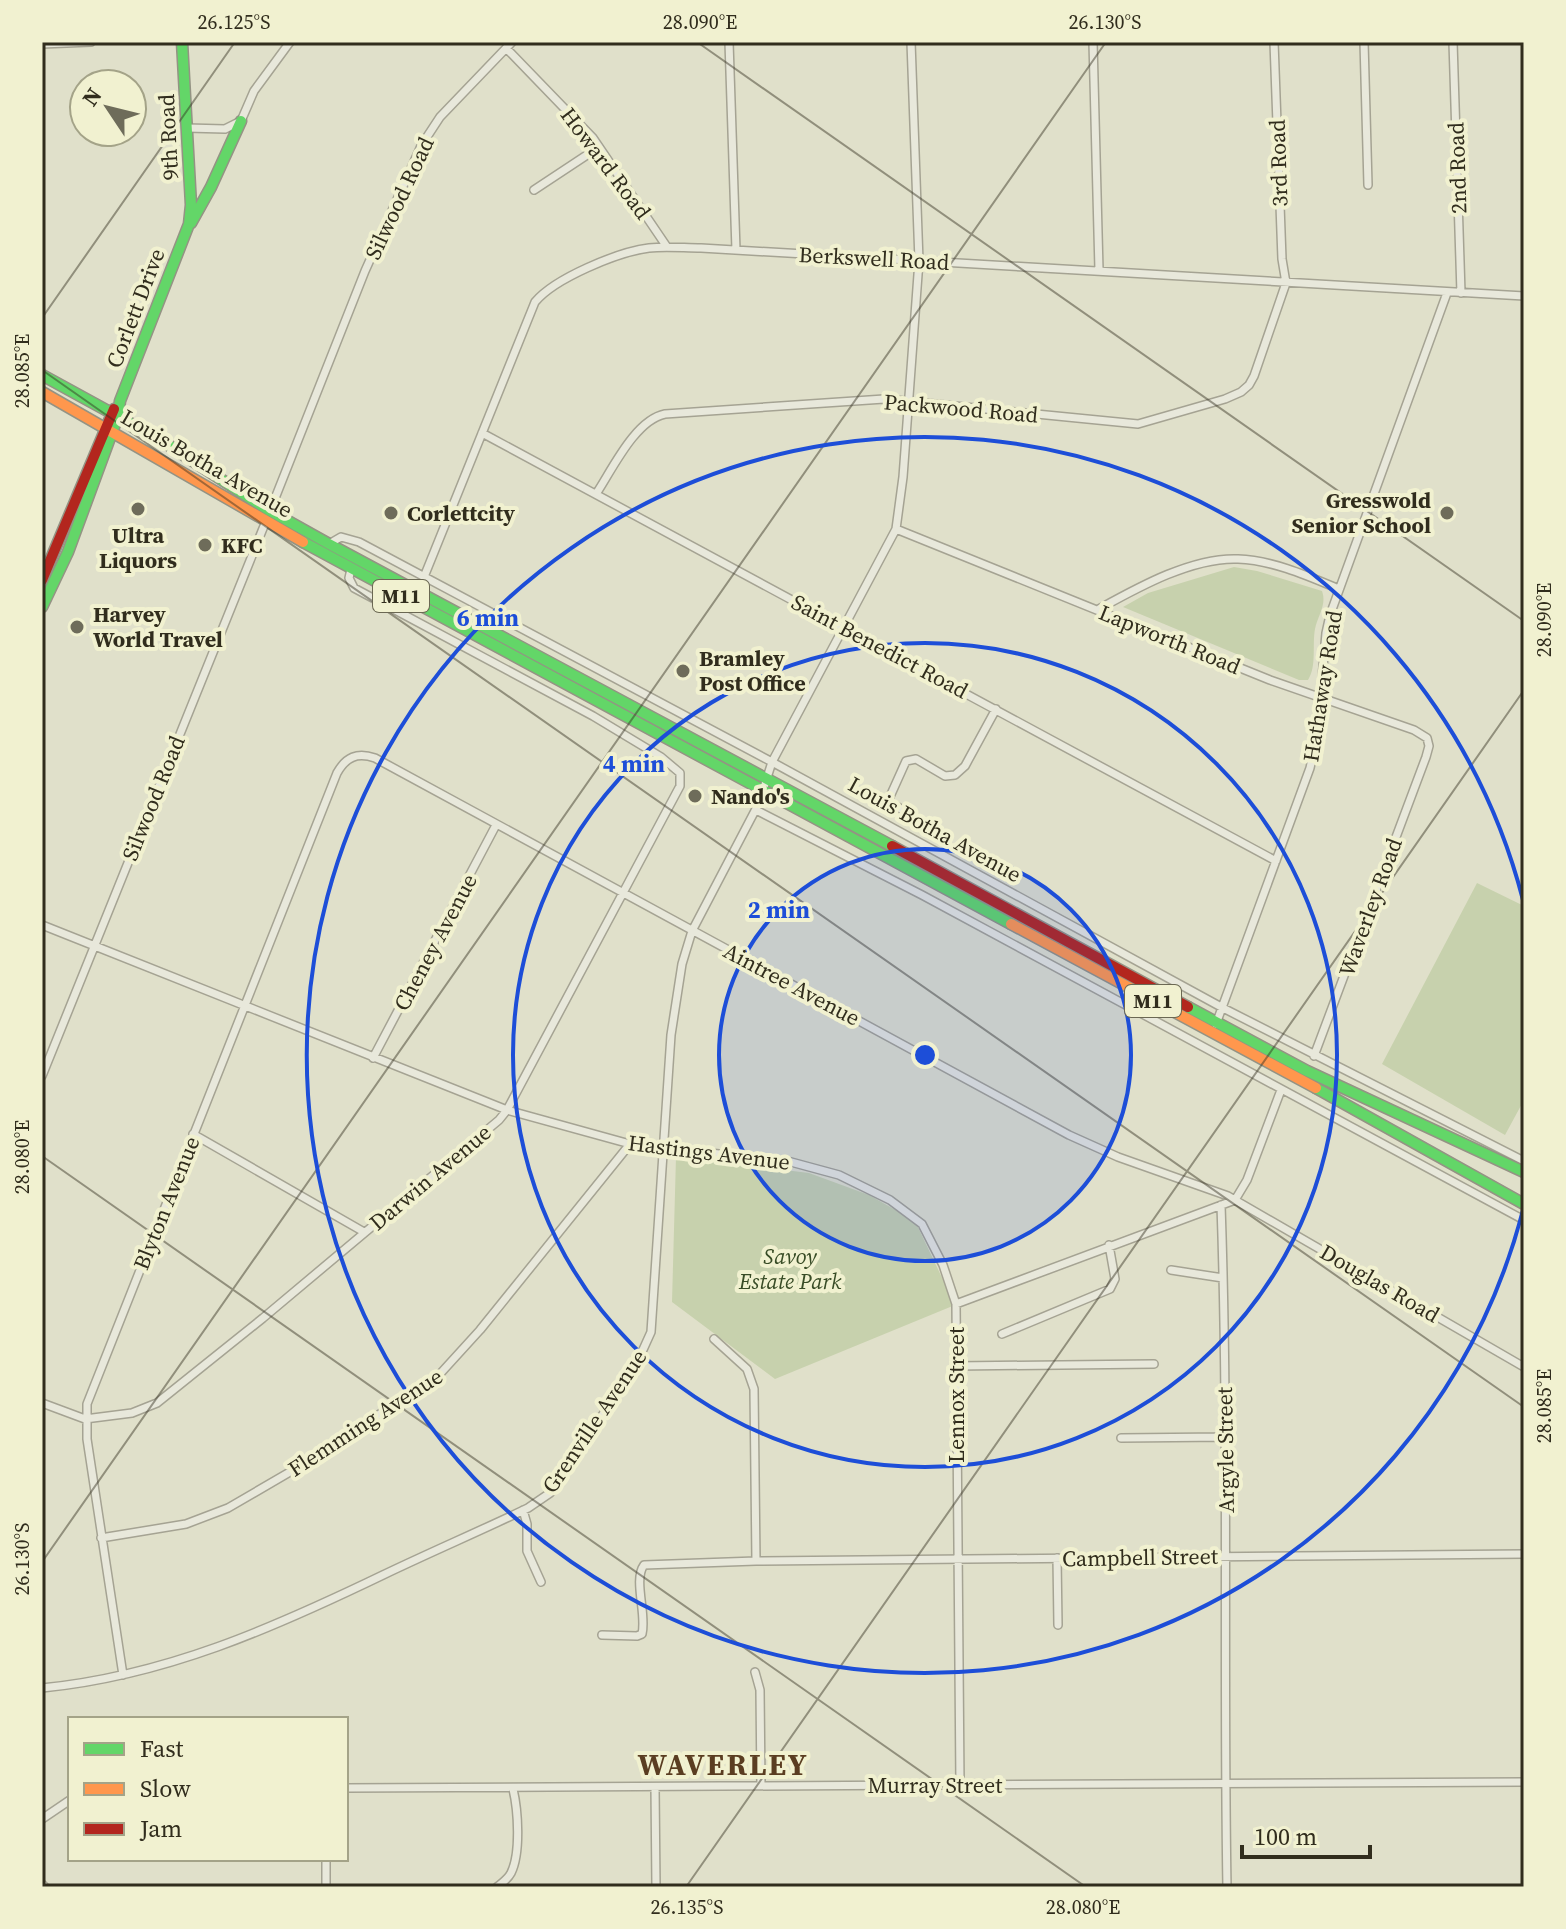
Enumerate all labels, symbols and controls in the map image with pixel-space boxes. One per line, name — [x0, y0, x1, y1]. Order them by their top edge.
text: 26.125°S — [198, 8, 270, 36]
text: 28.090°E — [663, 8, 737, 36]
text: 26.130°S — [1069, 8, 1141, 36]
north arrow — [68, 68, 148, 148]
text: N — [75, 81, 109, 112]
street label: 9th Road — [151, 93, 185, 181]
street label: Howard Road — [554, 101, 658, 226]
street label: 3rd Road — [1261, 118, 1295, 207]
street label: 2nd Road — [1440, 121, 1474, 214]
street label: Silwood Road — [357, 131, 441, 264]
street label: Berkswell Road — [798, 239, 951, 277]
street label: Corlett Drive — [99, 244, 171, 372]
text: 28.085°E — [8, 334, 36, 408]
street label: Packwood Road — [883, 386, 1040, 430]
street label: Louis Botha Avenue — [116, 402, 298, 524]
place label: Gresswold Senior School — [1291, 485, 1431, 540]
place label: Corlettcity — [407, 498, 515, 528]
marker: Ultra Liquors — [129, 500, 147, 518]
marker: Corlettcity — [382, 504, 400, 522]
marker: Gresswold Senior School — [1438, 504, 1456, 522]
place label: Ultra Liquors — [99, 520, 177, 575]
place label: KFC — [221, 530, 263, 560]
marker: KFC — [196, 536, 214, 554]
road number: M11 — [373, 580, 429, 612]
text: 28.090°E — [1530, 583, 1558, 657]
street label: Saint Benedict Road — [786, 587, 974, 706]
street label: Lapworth Road — [1095, 597, 1246, 681]
place label: Harvey World Travel — [93, 599, 223, 654]
text: 6 min — [457, 601, 519, 634]
street label: Hathaway Road — [1295, 608, 1349, 764]
marker: Harvey World Travel — [68, 618, 86, 636]
place label: Bramley Post Office — [699, 643, 806, 698]
marker: Bramley Post Office — [674, 662, 692, 680]
street label: Silwood Road — [114, 731, 192, 865]
text: 4 min — [603, 747, 665, 780]
street label: Louis Botha Avenue — [843, 769, 1027, 889]
place label: Nando's — [711, 781, 790, 811]
marker: Nando's — [686, 787, 704, 805]
street label: Waverley Road — [1331, 833, 1409, 980]
street label: Cheney Avenue — [386, 868, 484, 1016]
text: 2 min — [748, 893, 810, 926]
street label: Aintree Avenue — [719, 935, 865, 1033]
road number: M11 — [1125, 985, 1181, 1017]
centre of rings — [911, 1041, 939, 1069]
street label: Darwin Avenue — [363, 1117, 497, 1237]
text: 28.080°E — [8, 1120, 36, 1194]
street label: Hastings Avenue — [626, 1127, 792, 1177]
street label: Blyton Avenue — [126, 1132, 206, 1274]
street label: Douglas Road — [1315, 1237, 1446, 1330]
park label: Savoy Estate Park — [738, 1241, 842, 1296]
street label: Lennox Street — [941, 1326, 971, 1463]
street label: Grenville Avenue — [535, 1343, 653, 1499]
street label: Flemming Avenue — [282, 1361, 448, 1483]
text: 28.085°E — [1530, 1369, 1558, 1443]
street label: Argyle Street — [1209, 1386, 1241, 1513]
text: 26.130°S — [8, 1523, 36, 1595]
street label: Campbell Street — [1062, 1541, 1219, 1573]
legend — [68, 1717, 348, 1861]
text: Fast — [140, 1732, 184, 1765]
district label: WAVERLEY — [638, 1744, 808, 1785]
street label: Murray Street — [868, 1770, 1003, 1800]
text: Slow — [140, 1772, 191, 1805]
scale bar — [1242, 1809, 1370, 1859]
text: Jam — [139, 1812, 182, 1845]
text: 100 m — [1254, 1820, 1317, 1853]
text: 26.135°S — [651, 1893, 723, 1921]
text: 28.080°E — [1046, 1893, 1120, 1921]

